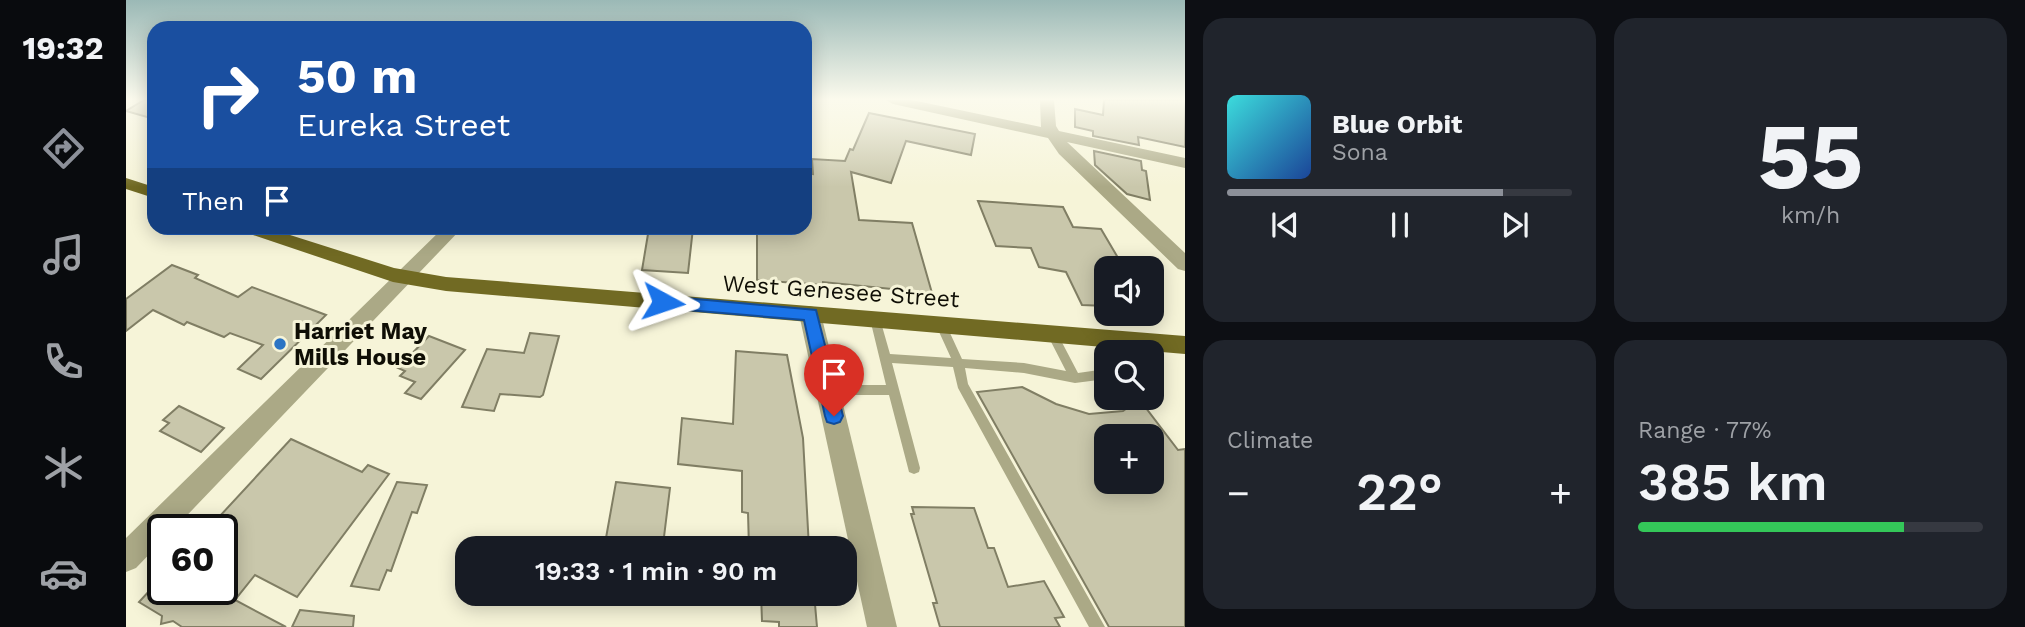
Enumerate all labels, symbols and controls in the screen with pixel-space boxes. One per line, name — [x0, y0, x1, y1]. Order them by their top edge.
text: 19:32 — [22, 29, 104, 67]
text: 50 m — [297, 47, 417, 105]
icon: right — [182, 49, 273, 140]
text: 55 — [1757, 103, 1864, 210]
text: Eureka Street — [297, 106, 510, 144]
text: Blue Orbit — [1332, 109, 1462, 139]
icon: directions — [39, 124, 88, 173]
text: Sona — [1332, 139, 1388, 166]
icon: arrive — [258, 182, 296, 220]
text: Then — [182, 186, 244, 216]
text: km/h — [1781, 202, 1840, 229]
icon: previous — [1266, 206, 1304, 244]
icon: pause — [1381, 206, 1419, 244]
icon: next — [1496, 206, 1534, 244]
icon: music — [39, 230, 88, 279]
map controls — [1094, 256, 1164, 494]
button: sound — [1094, 256, 1164, 326]
position arrow — [626, 265, 700, 339]
street label: West Genesee Street — [722, 270, 961, 313]
place label: Harriet May Mills House — [294, 318, 427, 371]
marker: Harriet May Mills House — [272, 336, 288, 352]
icon: phone — [39, 337, 88, 386]
button: search — [1094, 340, 1164, 410]
pin — [804, 344, 864, 416]
icon: arrive — [815, 355, 853, 393]
text: Range · 77% — [1638, 417, 1772, 444]
button: + — [1094, 424, 1164, 494]
text: Climate — [1227, 427, 1313, 454]
icon: climate — [39, 443, 88, 492]
text: 385 km — [1638, 452, 1828, 513]
text: 22° — [1356, 462, 1443, 523]
text: − — [1227, 471, 1250, 515]
text: + — [1549, 471, 1572, 515]
speed limit sign: 60 — [147, 514, 238, 605]
icon: car — [39, 549, 88, 598]
text: 19:33 · 1 min · 90 m — [535, 556, 777, 586]

